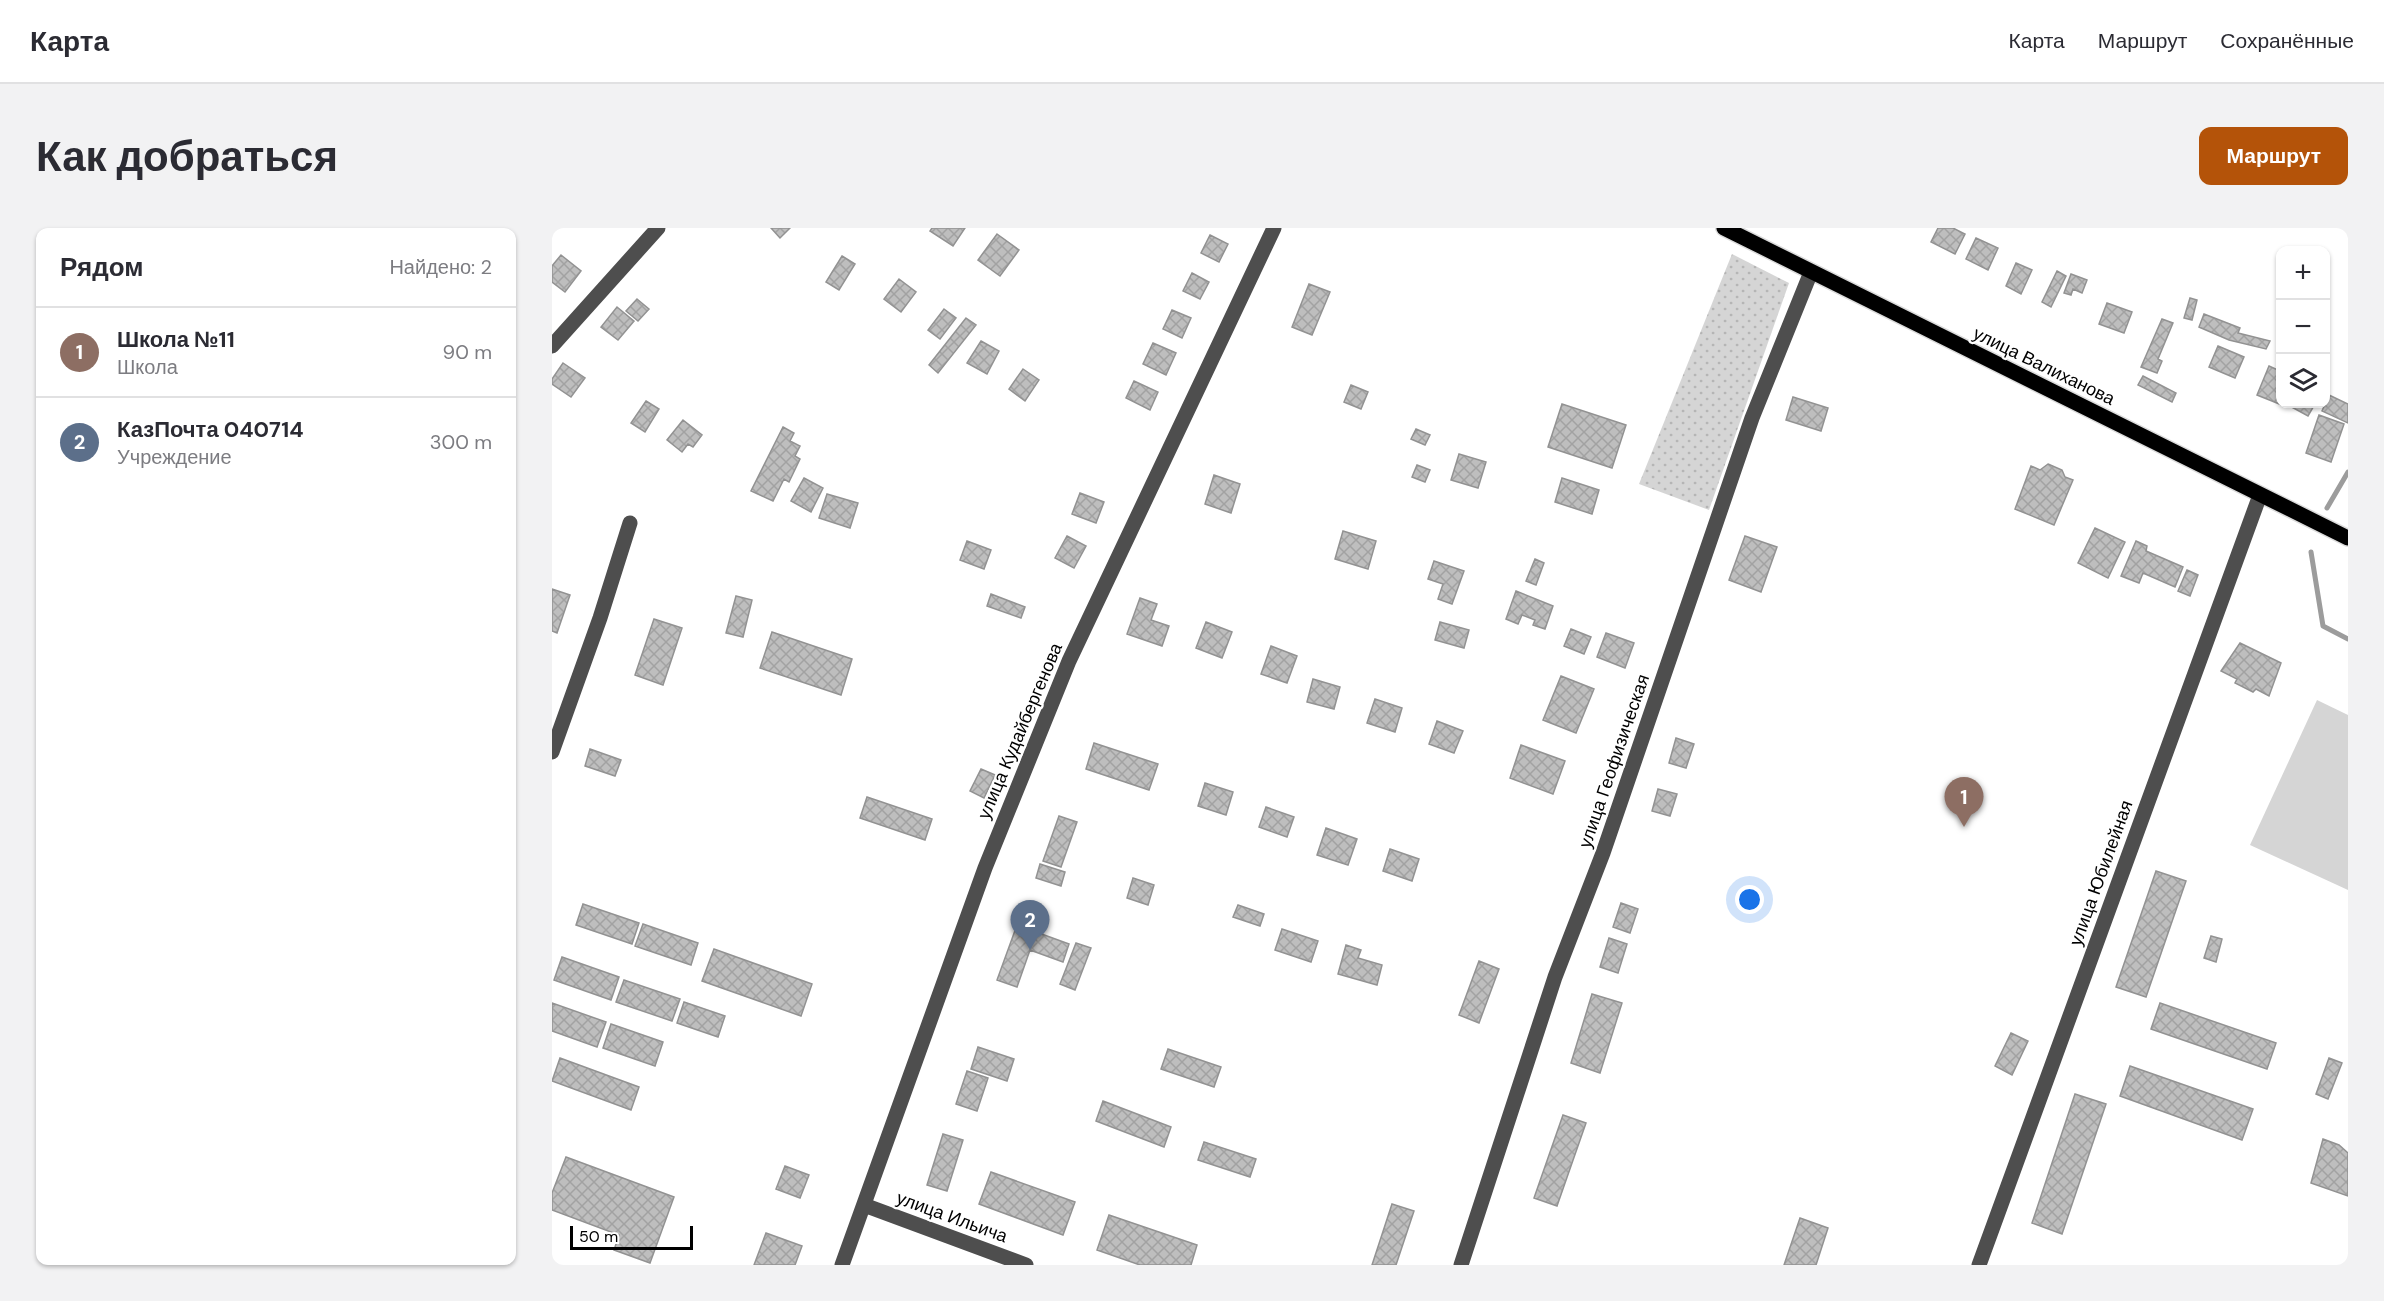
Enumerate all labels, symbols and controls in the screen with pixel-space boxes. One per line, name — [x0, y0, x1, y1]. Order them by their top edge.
text: Карта — [30, 23, 109, 60]
text: Карта — [2009, 27, 2065, 55]
text: Маршрут — [2098, 27, 2187, 55]
text: Сохранённые — [2220, 27, 2354, 55]
button: Маршрут — [2199, 127, 2348, 185]
text: Как добраться — [36, 129, 338, 184]
map controls — [2276, 246, 2330, 408]
button: + — [2276, 246, 2330, 300]
text: Рядом — [60, 250, 143, 284]
text: Найдено: 2 — [389, 254, 492, 280]
button: − — [2276, 300, 2330, 354]
street label: улица Валиханова — [1969, 321, 2120, 411]
text: Школа №11 — [117, 325, 235, 354]
text: 1 — [76, 339, 83, 365]
text: 90 m — [443, 339, 492, 365]
text: Школа — [117, 354, 178, 380]
button: layers — [2276, 354, 2330, 408]
text: КазПочта 040714 — [117, 415, 304, 444]
text: 2 — [74, 429, 85, 455]
text: 300 m — [430, 429, 492, 455]
text: Учреждение — [117, 444, 232, 470]
street label: улица Кудайбергенова — [972, 638, 1068, 823]
street label: улица Геофизическая — [1573, 671, 1655, 851]
pin: 1 — [1944, 778, 1984, 827]
street label: улица Юбилейная — [2064, 797, 2138, 949]
your location — [1735, 885, 1764, 914]
pin: 2 — [1010, 900, 1050, 950]
street label: улица Ильича — [893, 1186, 1012, 1249]
scale bar — [570, 1223, 693, 1250]
text: 50 m — [579, 1226, 618, 1247]

